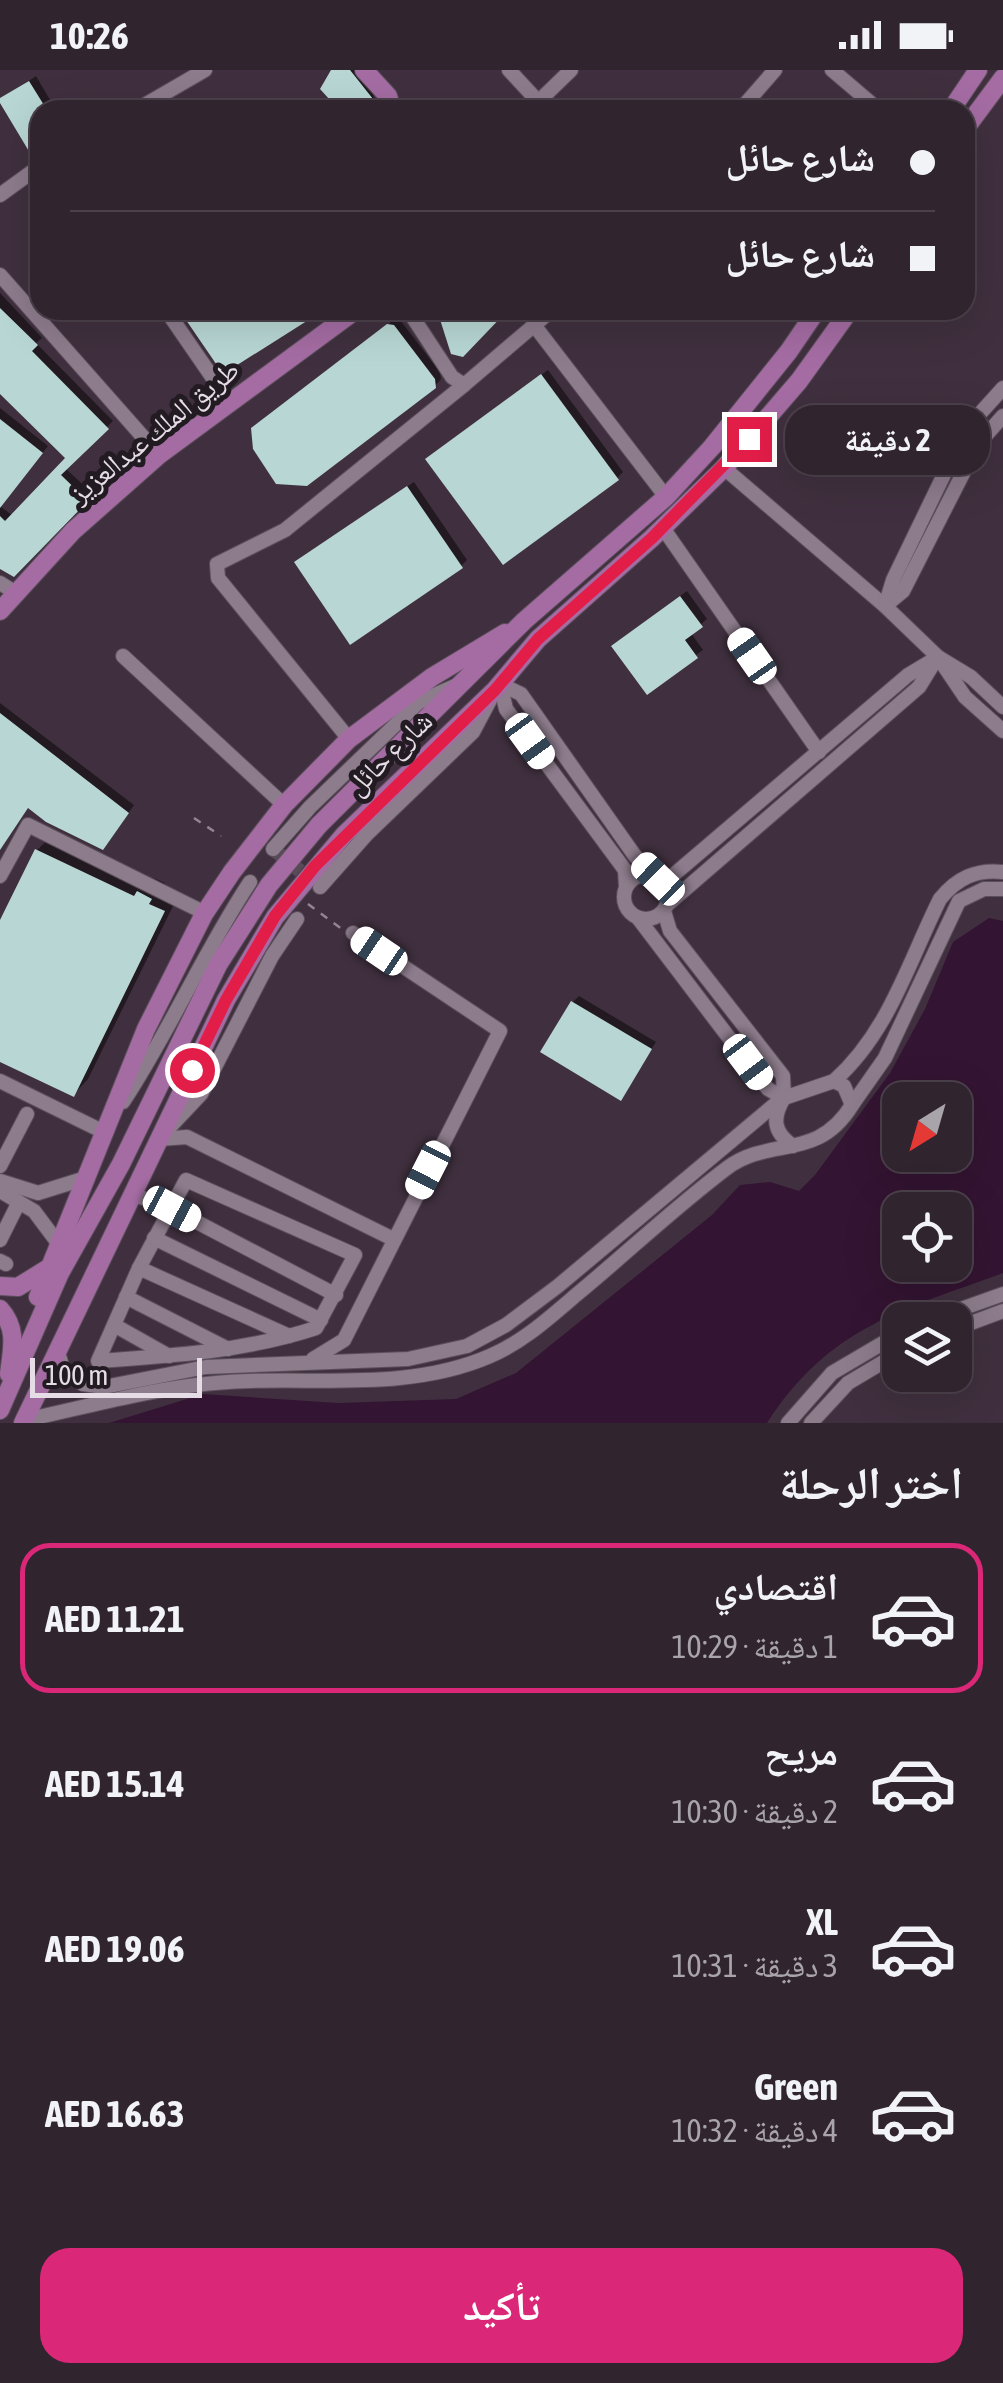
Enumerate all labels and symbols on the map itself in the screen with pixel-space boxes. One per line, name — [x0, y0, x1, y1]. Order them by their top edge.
street label: طريق الملك عبدالعزيز — [62, 353, 246, 511]
callout: 2 دقيقة — [784, 404, 989, 474]
route end — [727, 417, 772, 462]
car — [723, 623, 781, 689]
street label: شارع حائل — [340, 705, 440, 803]
car — [500, 708, 560, 774]
car — [626, 847, 690, 911]
car — [346, 922, 412, 980]
car — [718, 1029, 778, 1095]
route start — [170, 1048, 215, 1093]
north arrow — [882, 1082, 972, 1172]
car — [401, 1136, 455, 1204]
car — [138, 1182, 206, 1236]
scale bar — [30, 1353, 202, 1398]

